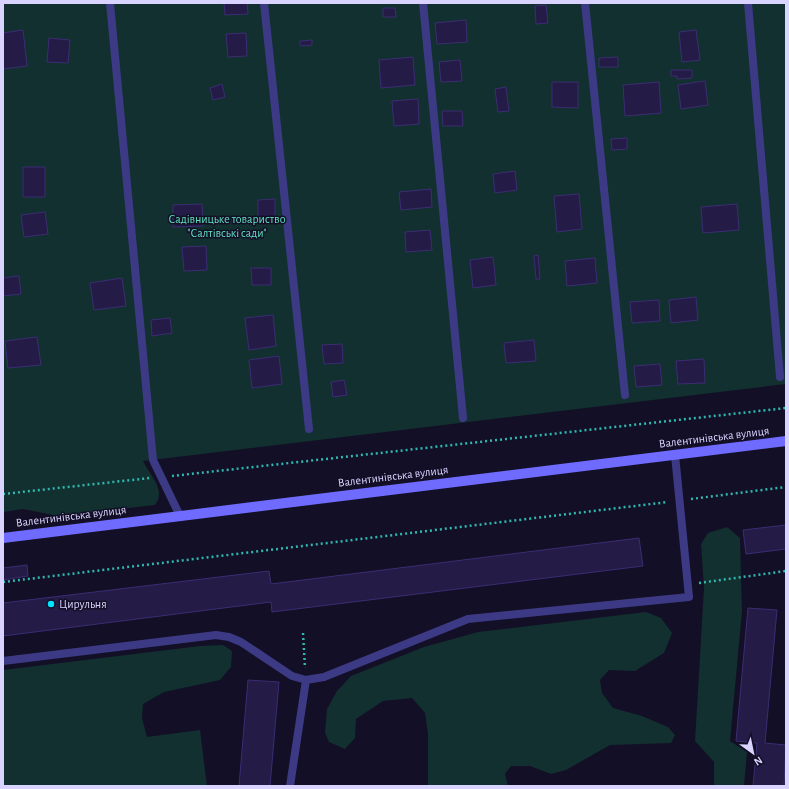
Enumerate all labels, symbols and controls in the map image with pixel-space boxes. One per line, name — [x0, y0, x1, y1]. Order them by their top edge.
park label: Садівницьке товариство "Салтівські сади" — [169, 213, 286, 239]
street label: Валентинівська вулиця — [658, 424, 770, 451]
street label: Валентинівська вулиця — [337, 463, 449, 490]
street label: Валентинівська вулиця — [15, 503, 127, 530]
place label: Цирульня — [59, 598, 107, 611]
marker: Цирульня — [46, 599, 56, 609]
north arrow — [733, 733, 773, 773]
text: N — [752, 754, 764, 768]

